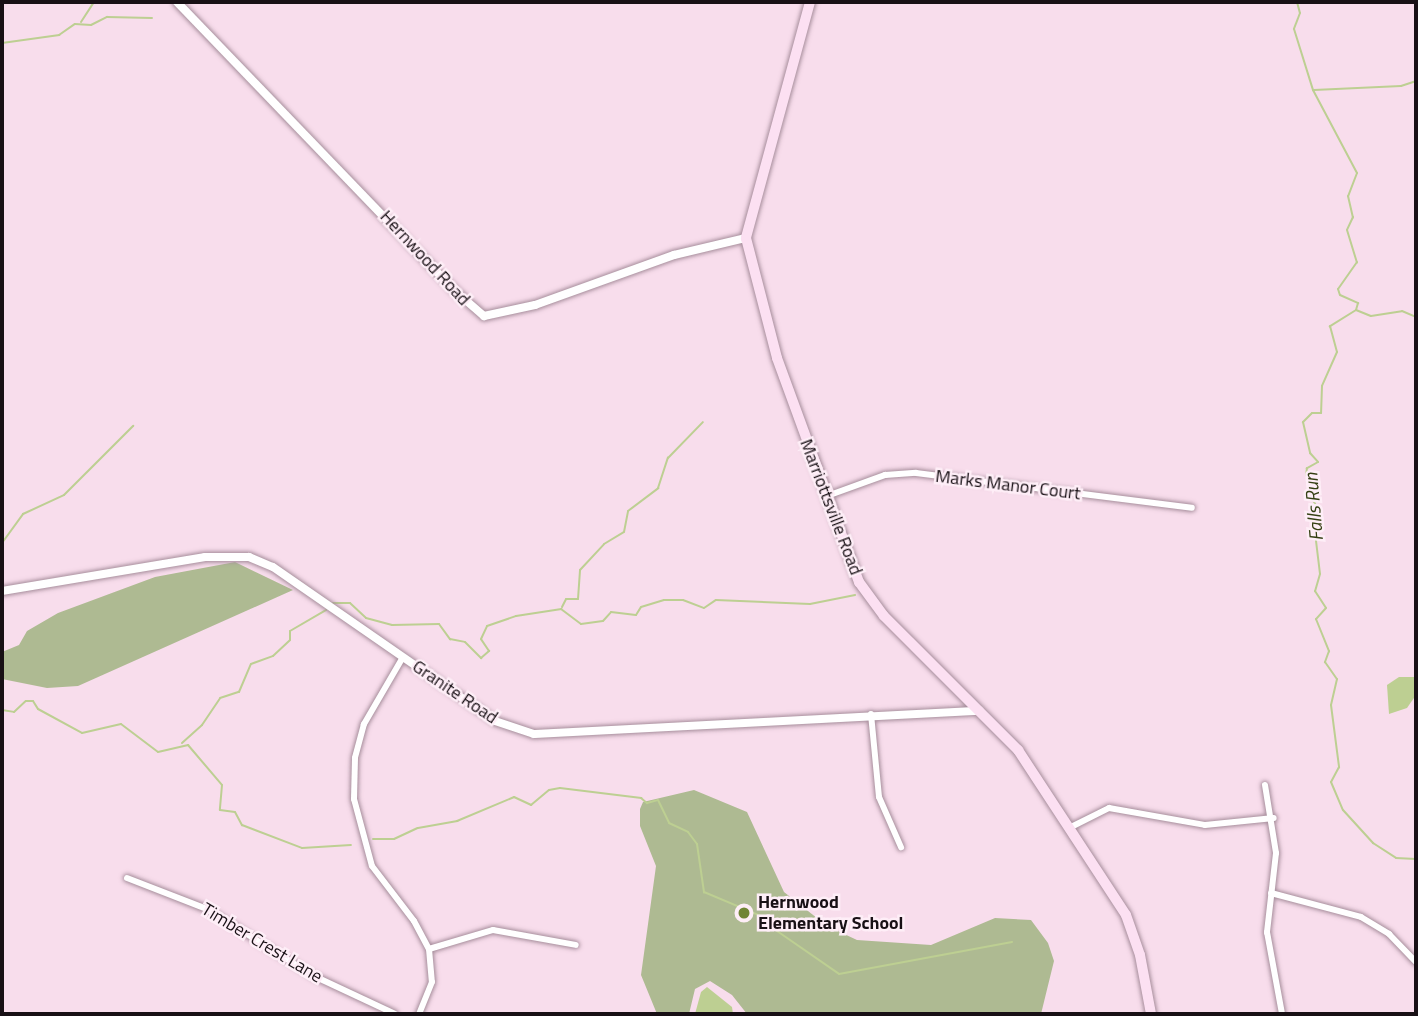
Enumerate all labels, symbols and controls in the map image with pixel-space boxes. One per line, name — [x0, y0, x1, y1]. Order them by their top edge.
street label: Hernwood Road — [375, 206, 475, 310]
street label: Marriottsville Road — [795, 436, 867, 578]
street label: Marks Manor Court — [934, 465, 1082, 505]
water label: Falls Run — [1299, 472, 1327, 542]
street label: Granite Road — [408, 656, 502, 728]
place label: Hernwood Elementary School — [758, 892, 903, 934]
street label: Timber Crest Lane — [198, 898, 326, 988]
marker: Hernwood Elementary School — [736, 905, 752, 921]

